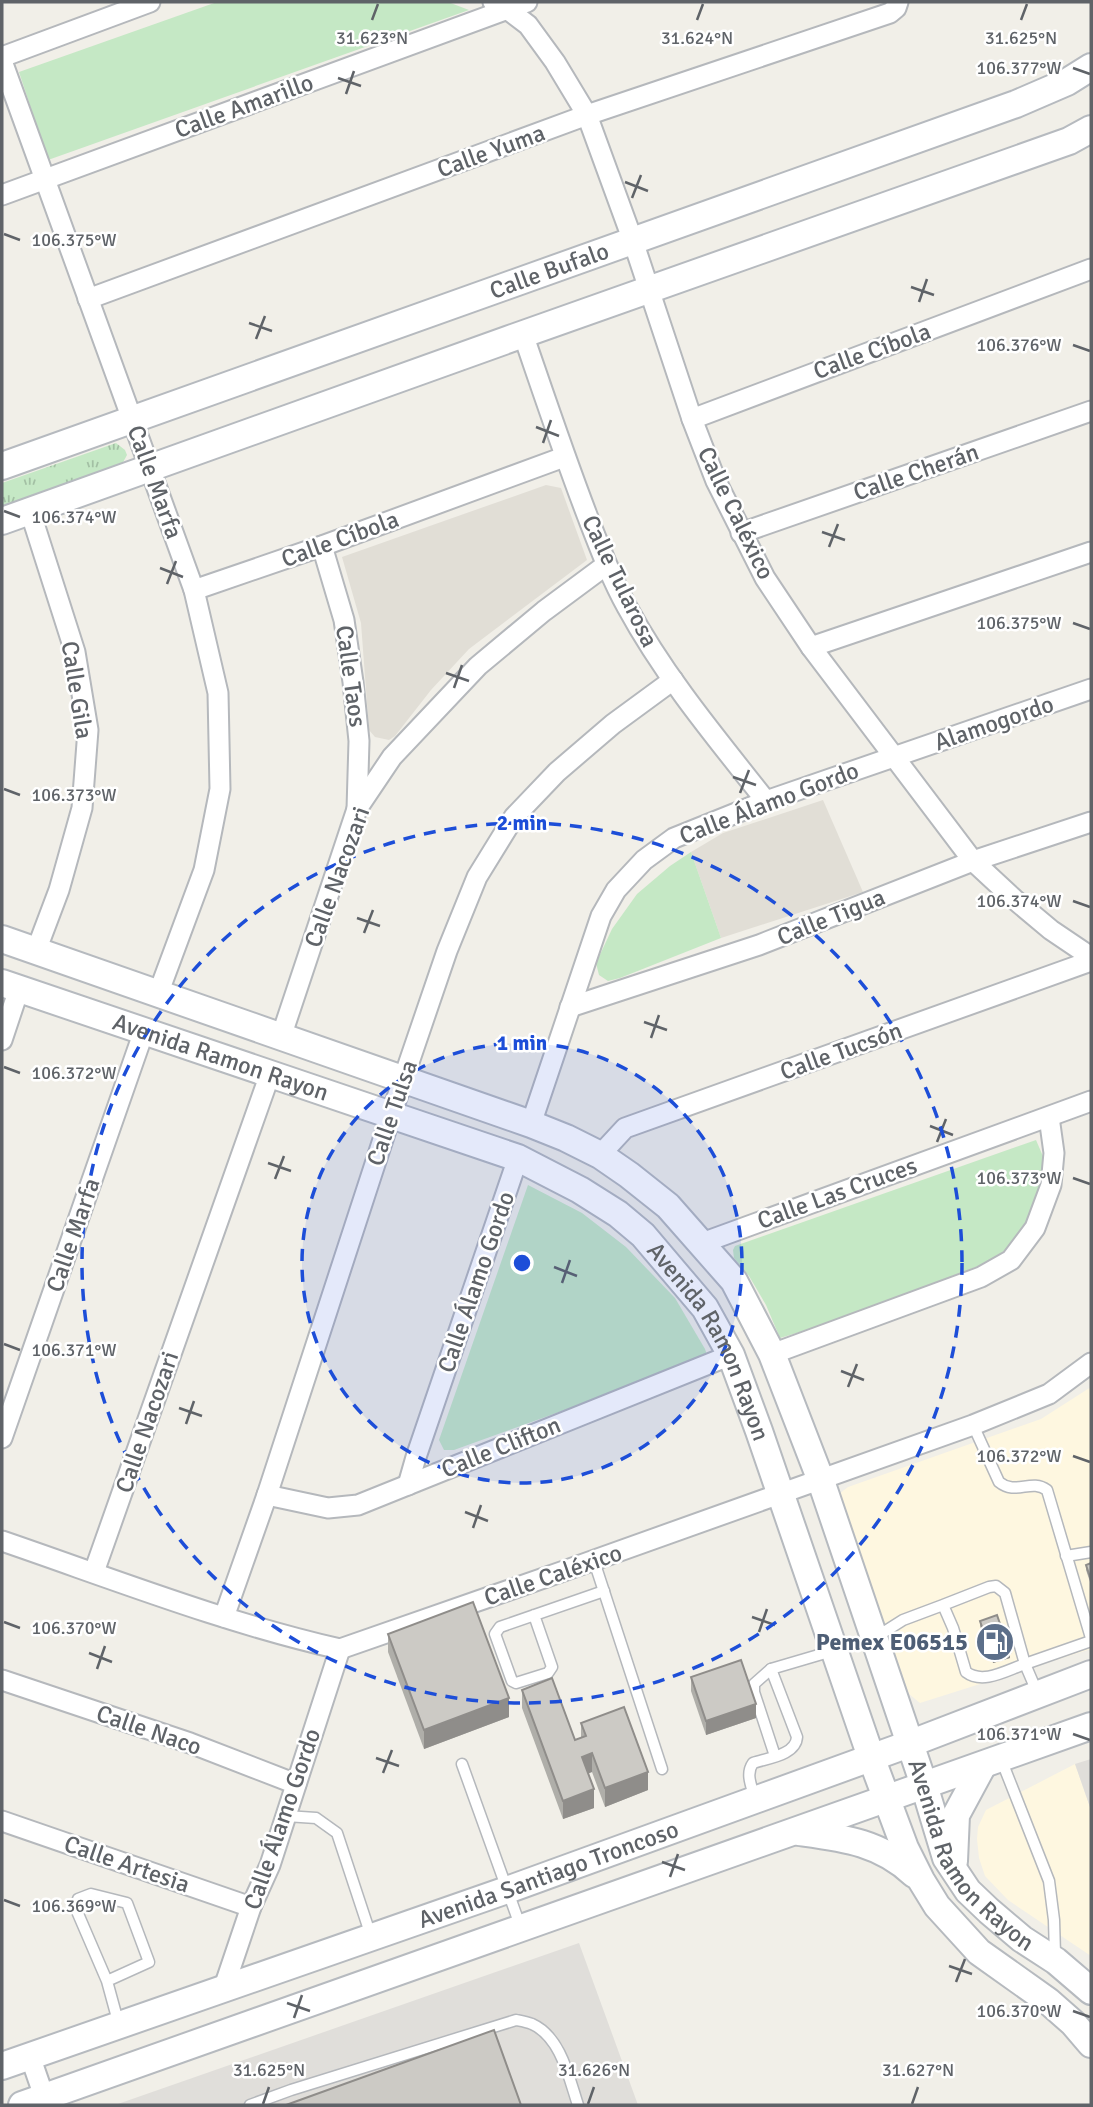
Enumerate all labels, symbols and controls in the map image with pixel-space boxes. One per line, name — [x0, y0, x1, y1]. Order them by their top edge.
text: 31.623°N — [336, 27, 408, 49]
text: 31.624°N — [661, 27, 733, 49]
text: 31.625°N — [985, 27, 1057, 49]
text: 106.377°W — [976, 57, 1062, 79]
street label: Calle Amarillo — [171, 67, 317, 145]
street label: Calle Yuma — [433, 118, 549, 184]
text: 106.375°W — [31, 229, 117, 251]
street label: Calle Bufalo — [485, 236, 613, 306]
street label: Calle Cíbola — [809, 316, 935, 386]
text: 106.376°W — [976, 334, 1062, 356]
street label: Calle Marfa — [121, 421, 189, 543]
street label: Calle Cherán — [849, 437, 983, 507]
street label: Calle Caléxico — [691, 442, 781, 584]
street label: Calle Cíbola — [277, 504, 403, 574]
text: 106.374°W — [31, 506, 117, 528]
street label: Calle Tularosa — [575, 510, 665, 652]
text: 106.375°W — [976, 612, 1062, 634]
street label: Calle Taos — [329, 623, 373, 729]
street label: Calle Gila — [54, 639, 100, 741]
street label: Alamogordo — [930, 689, 1058, 757]
street label: Calle Álamo Gordo — [675, 755, 863, 851]
text: 106.373°W — [31, 784, 117, 806]
street label: Calle Nacozari — [298, 802, 376, 952]
text: 2 min — [497, 810, 547, 836]
street label: Calle Tigua — [773, 882, 889, 952]
text: 106.374°W — [976, 890, 1062, 912]
street label: Avenida Ramon Rayon — [109, 1007, 332, 1108]
street label: Calle Tucsón — [776, 1015, 906, 1087]
text: 1 min — [497, 1030, 547, 1056]
street label: Calle Tulsa — [360, 1056, 424, 1170]
text: 106.372°W — [31, 1062, 117, 1084]
street label: Calle Las Cruces — [753, 1150, 921, 1236]
text: 106.373°W — [976, 1167, 1062, 1189]
street label: Calle Marfa — [39, 1174, 107, 1296]
street label: Calle Álamo Gordo — [431, 1187, 521, 1377]
street label: Avenida Ramon Rayon — [641, 1236, 776, 1445]
centre of rings — [510, 1251, 534, 1275]
text: 106.371°W — [31, 1339, 117, 1361]
street label: Calle Nacozari — [109, 1347, 185, 1497]
street label: Calle Clifton — [437, 1409, 565, 1485]
text: 106.372°W — [976, 1445, 1062, 1467]
street label: Calle Caléxico — [480, 1537, 626, 1613]
text: 106.370°W — [31, 1617, 117, 1639]
fuel station icon: Pemex E06515 — [974, 1621, 1016, 1663]
place label: Pemex E06515 — [816, 1627, 968, 1657]
street label: Calle Naco — [92, 1698, 206, 1762]
text: 106.371°W — [976, 1723, 1062, 1745]
street label: Calle Álamo Gordo — [237, 1724, 327, 1914]
street label: Avenida Ramon Rayon — [901, 1755, 1040, 1958]
street label: Avenida Santiago Troncoso — [414, 1814, 683, 1935]
street label: Calle Artesia — [60, 1829, 194, 1899]
text: 106.369°W — [31, 1895, 117, 1917]
text: 106.370°W — [976, 2000, 1062, 2022]
text: 31.625°N — [233, 2059, 305, 2081]
text: 31.626°N — [558, 2059, 630, 2081]
text: 31.627°N — [882, 2059, 954, 2081]

